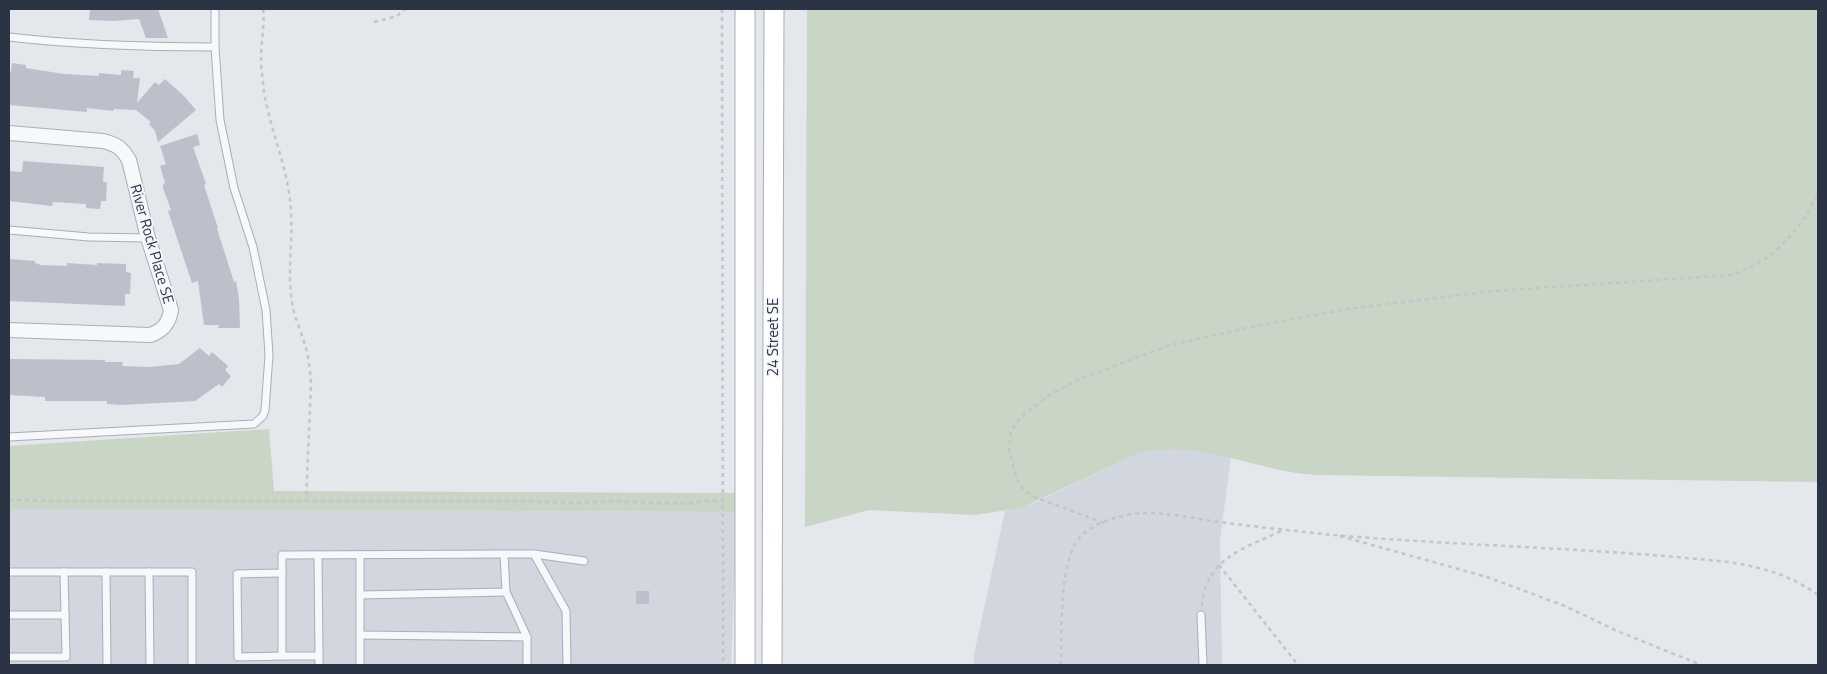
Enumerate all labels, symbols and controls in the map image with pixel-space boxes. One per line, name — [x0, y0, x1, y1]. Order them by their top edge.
street label: River Rock Place SE — [124, 181, 181, 306]
street label: 24 Street SE — [761, 298, 784, 376]

